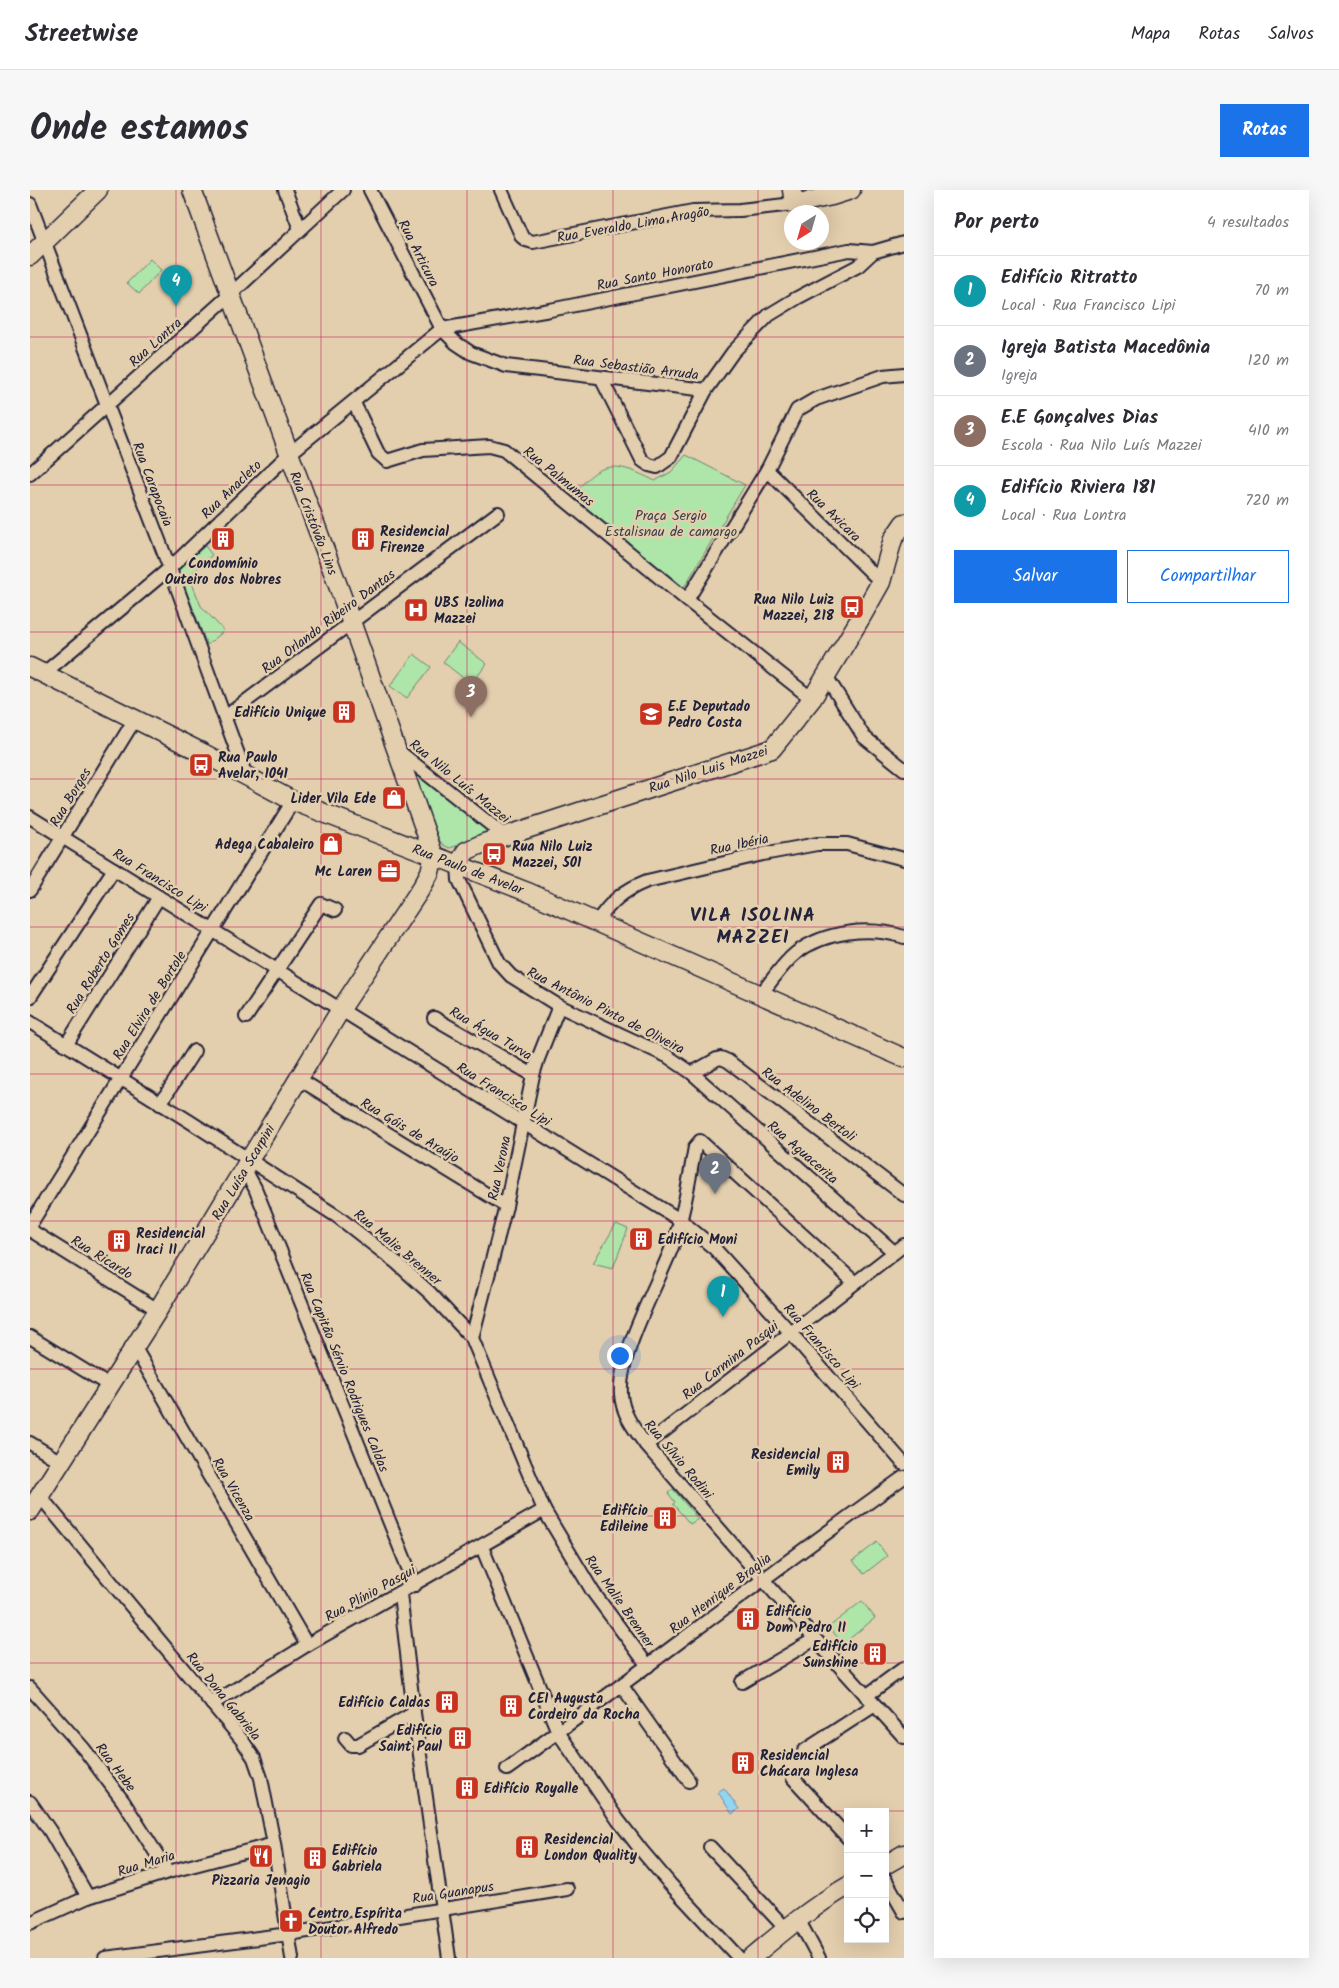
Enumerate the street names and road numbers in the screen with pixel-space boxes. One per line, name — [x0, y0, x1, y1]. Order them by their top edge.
street label: Rua Everaldo Lima Aragão — [555, 201, 711, 249]
street label: Rua Articura — [392, 216, 445, 291]
street label: Rua Santo Honorato — [595, 253, 715, 297]
street label: Rua Lontra — [124, 313, 187, 373]
street label: Rua Sebastião Arruda — [572, 349, 700, 387]
street label: Rua Carapocaia — [126, 439, 178, 530]
street label: Rua Palmumas — [518, 441, 599, 512]
street label: Rua Anacleto — [196, 455, 267, 525]
street label: Rua Cristóvão Lins — [283, 468, 343, 579]
street label: Rua Axicara — [801, 484, 866, 548]
street label: Rua Orlando Ribeiro Dantas — [257, 564, 400, 680]
street label: Rua Nilo Luís Mazzei — [404, 734, 515, 830]
street label: Rua Nilo Luis Mazzei — [646, 740, 771, 800]
street label: Rua Borges — [44, 764, 97, 831]
street label: Rua Ibéria — [708, 828, 771, 862]
street label: Rua Paulo de Avelar — [409, 839, 528, 902]
street label: Rua Francisco Lipi — [108, 843, 212, 919]
street label: Rua Roberto Gomes — [61, 909, 141, 1018]
street label: Rua Elvira de Bortole — [107, 946, 193, 1064]
street label: Rua Antônio Pinto de Oliveira — [523, 962, 688, 1060]
street label: Rua Água Turva — [445, 1001, 536, 1067]
street label: Rua Francisco Lipi — [452, 1057, 556, 1133]
street label: Rua Adelino Bertoli — [756, 1062, 861, 1148]
street label: Rua Góis de Araújo — [356, 1093, 463, 1169]
street label: Rua Aguacerita — [762, 1116, 843, 1190]
street label: Rua Luísa Scarpini — [206, 1120, 282, 1225]
street label: Rua Verona — [482, 1134, 518, 1203]
street label: Rua Malie Brenner — [349, 1204, 447, 1292]
street label: Rua Ricardo — [66, 1230, 137, 1286]
street label: Rua Capitão Sérvio Rodrigues Caldas — [294, 1269, 394, 1476]
street label: Rua Francisco Lipi — [778, 1299, 865, 1395]
street label: Rua Carmina Pasqui — [677, 1316, 784, 1406]
street label: Rua Sílvio Rodini — [638, 1415, 719, 1505]
street label: Rua Vicenza — [206, 1453, 260, 1526]
street label: Rua Henrique Braglia — [665, 1548, 777, 1640]
street label: Rua Malie Brenner — [579, 1551, 660, 1654]
street label: Rua Plínio Pasqui — [321, 1559, 421, 1628]
street label: Rua Dona Gabriela — [180, 1647, 266, 1746]
street label: Rua Hebe — [89, 1738, 141, 1797]
street label: Rua Maria — [115, 1845, 178, 1883]
street label: Rua Guanapus — [411, 1876, 496, 1910]

